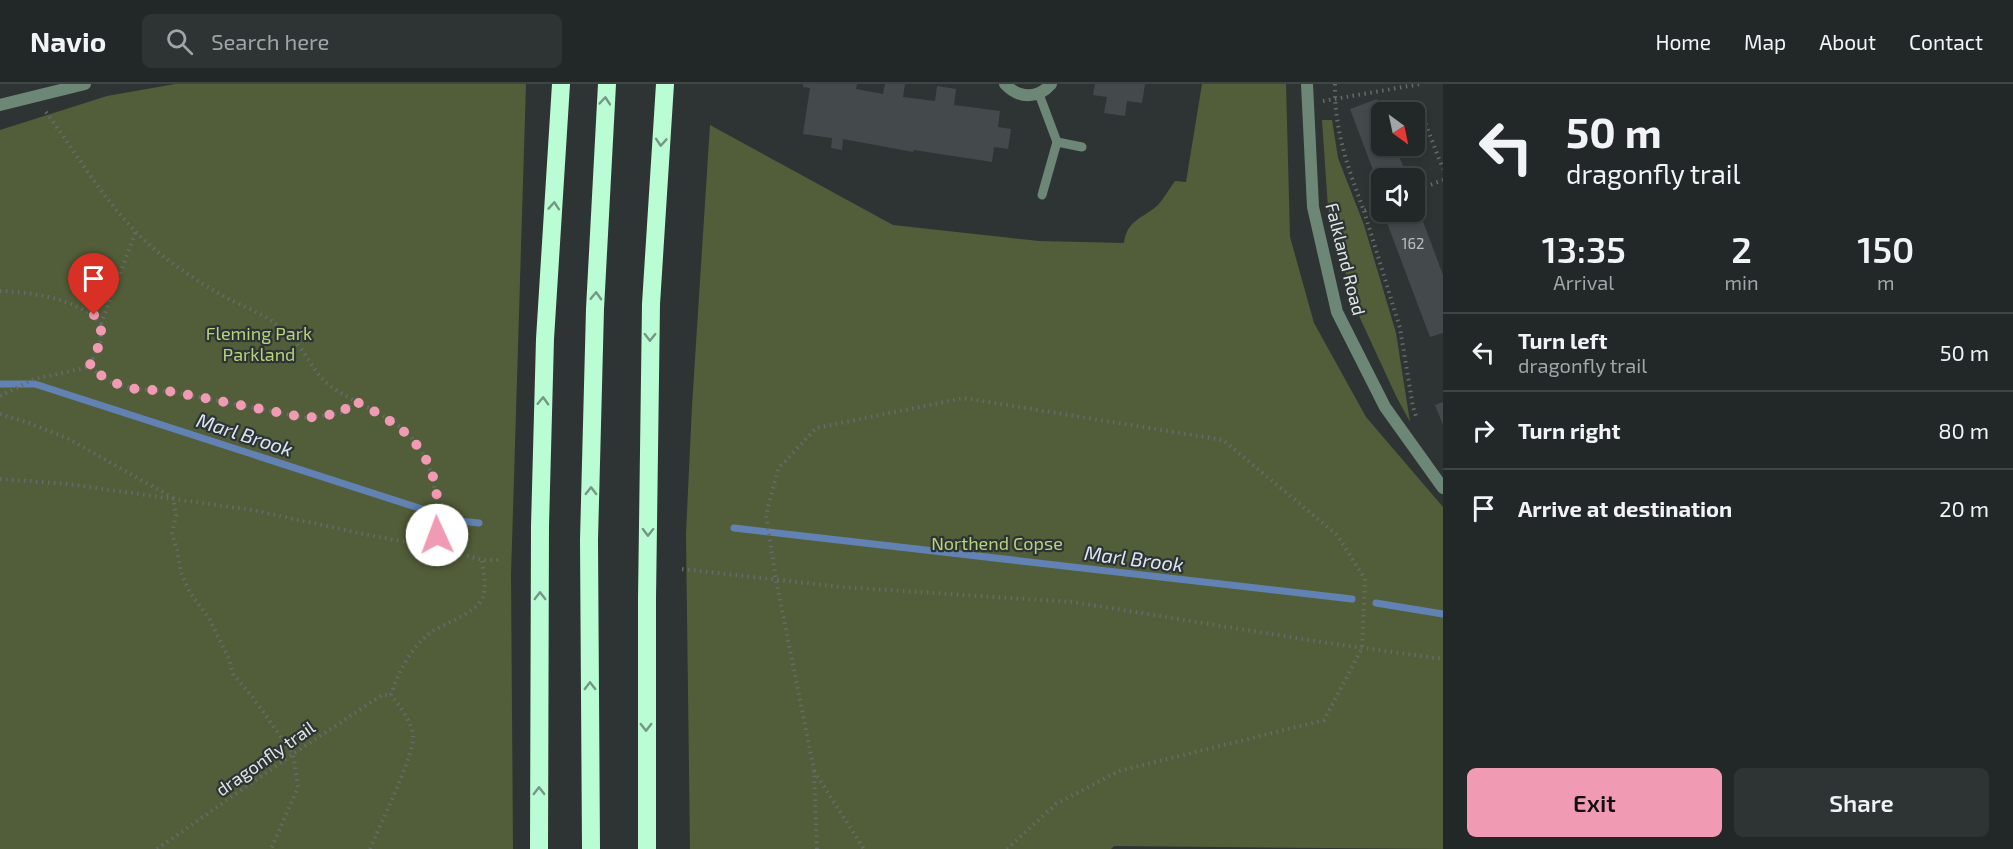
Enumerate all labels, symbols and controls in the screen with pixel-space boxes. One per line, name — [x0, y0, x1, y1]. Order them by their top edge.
search box — [142, 14, 562, 68]
text: Navio — [30, 24, 106, 58]
icon: search — [163, 25, 196, 58]
text: Search here — [211, 28, 329, 54]
text: Home — [1655, 29, 1711, 54]
text: Map — [1744, 29, 1786, 54]
text: About — [1819, 29, 1876, 54]
text: Contact — [1909, 29, 1983, 54]
one-way arrow — [598, 96, 611, 105]
north arrow — [1371, 102, 1425, 156]
map controls — [1371, 102, 1425, 222]
text: 50 m — [1566, 106, 1662, 156]
icon: left — [1467, 108, 1545, 186]
one-way arrow — [655, 138, 668, 147]
text: dragonfly trail — [1566, 157, 1740, 189]
button: sound — [1371, 168, 1425, 222]
street label: Falkland Road — [1321, 200, 1371, 318]
one-way arrow — [547, 201, 560, 210]
text: 13:35 — [1542, 227, 1626, 270]
text: 2 — [1731, 227, 1752, 270]
text: 150 — [1857, 227, 1914, 270]
house number: 162 — [1402, 234, 1424, 252]
pin — [68, 253, 119, 315]
icon: arrive — [77, 262, 110, 295]
text: Arrival — [1553, 270, 1614, 294]
text: min — [1725, 270, 1759, 294]
text: m — [1877, 270, 1895, 294]
one-way arrow — [589, 291, 602, 300]
park label: Fleming Park Parkland — [206, 322, 312, 365]
text: Turn left — [1518, 327, 1607, 353]
one-way arrow — [644, 333, 656, 342]
icon: left — [1467, 336, 1500, 369]
text: 50 m — [1940, 339, 1989, 365]
text: dragonfly trail — [1518, 353, 1647, 377]
one-way arrow — [537, 396, 550, 405]
water label: Marl Brook — [194, 407, 296, 461]
icon: right — [1467, 414, 1500, 447]
text: Turn right — [1518, 417, 1620, 443]
text: 80 m — [1938, 417, 1989, 443]
one-way arrow — [584, 486, 597, 495]
icon: arrive — [1467, 492, 1500, 525]
text: Arrive at destination — [1518, 495, 1732, 521]
text: 20 m — [1939, 495, 1989, 521]
position arrow — [405, 503, 469, 567]
one-way arrow — [641, 528, 654, 537]
park label: Northend Copse — [931, 532, 1063, 554]
water label: Marl Brook — [1083, 540, 1185, 576]
one-way arrow — [534, 591, 546, 600]
one-way arrow — [584, 681, 596, 690]
street label: dragonfly trail — [211, 715, 319, 800]
one-way arrow — [640, 723, 652, 732]
button: Exit — [1467, 768, 1722, 837]
button: Share — [1734, 768, 1989, 837]
one-way arrow — [533, 786, 545, 795]

